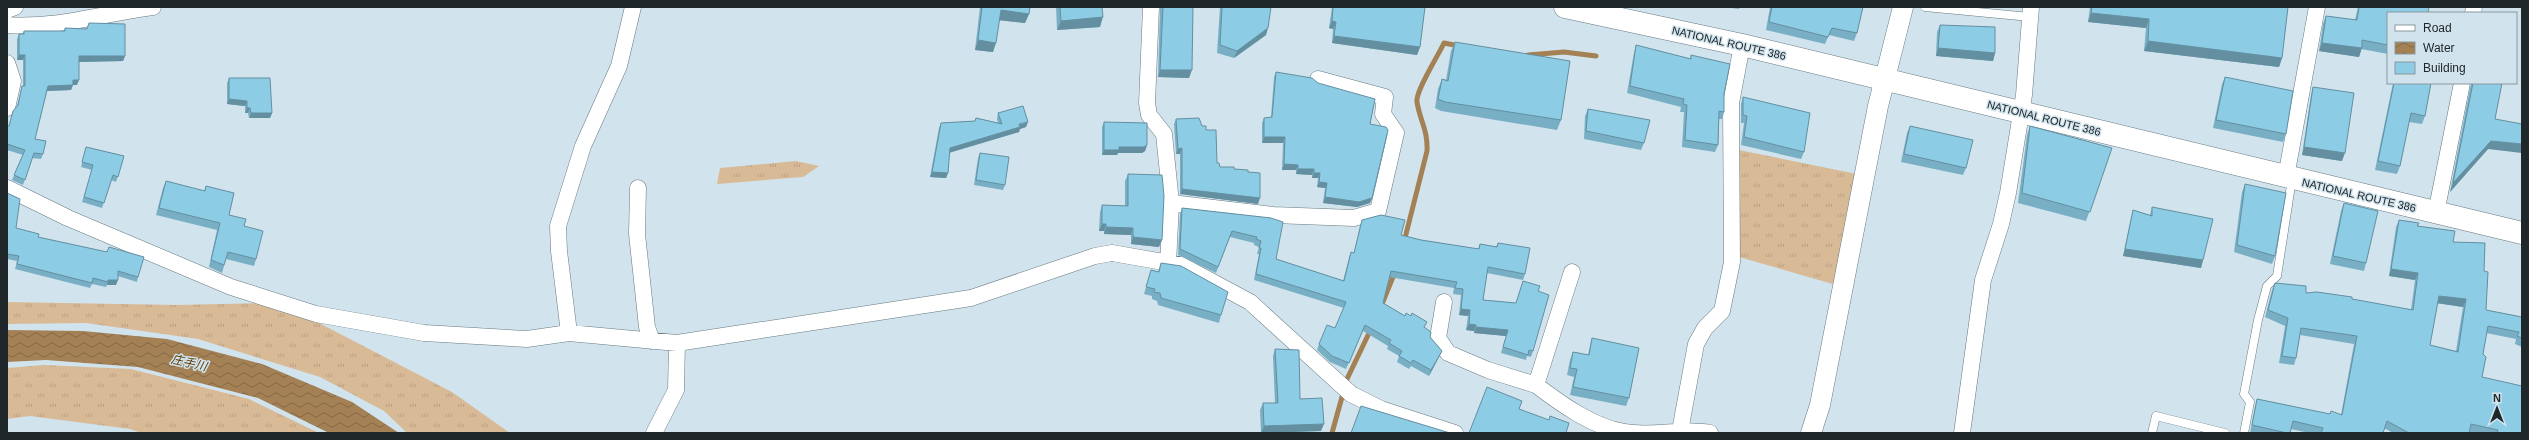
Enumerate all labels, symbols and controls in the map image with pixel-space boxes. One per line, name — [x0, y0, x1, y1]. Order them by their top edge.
legend — [2387, 12, 2517, 84]
text: Road — [2423, 21, 2452, 35]
street label: NATIONAL ROUTE 386 — [1671, 24, 1787, 62]
text: Water — [2423, 41, 2455, 55]
text: Building — [2423, 61, 2466, 75]
street label: NATIONAL ROUTE 386 — [1986, 98, 2102, 138]
street label: NATIONAL ROUTE 386 — [2301, 176, 2417, 214]
water label: 庄手川 — [170, 352, 210, 374]
north arrow — [2477, 388, 2517, 428]
text: N — [2493, 392, 2501, 404]

